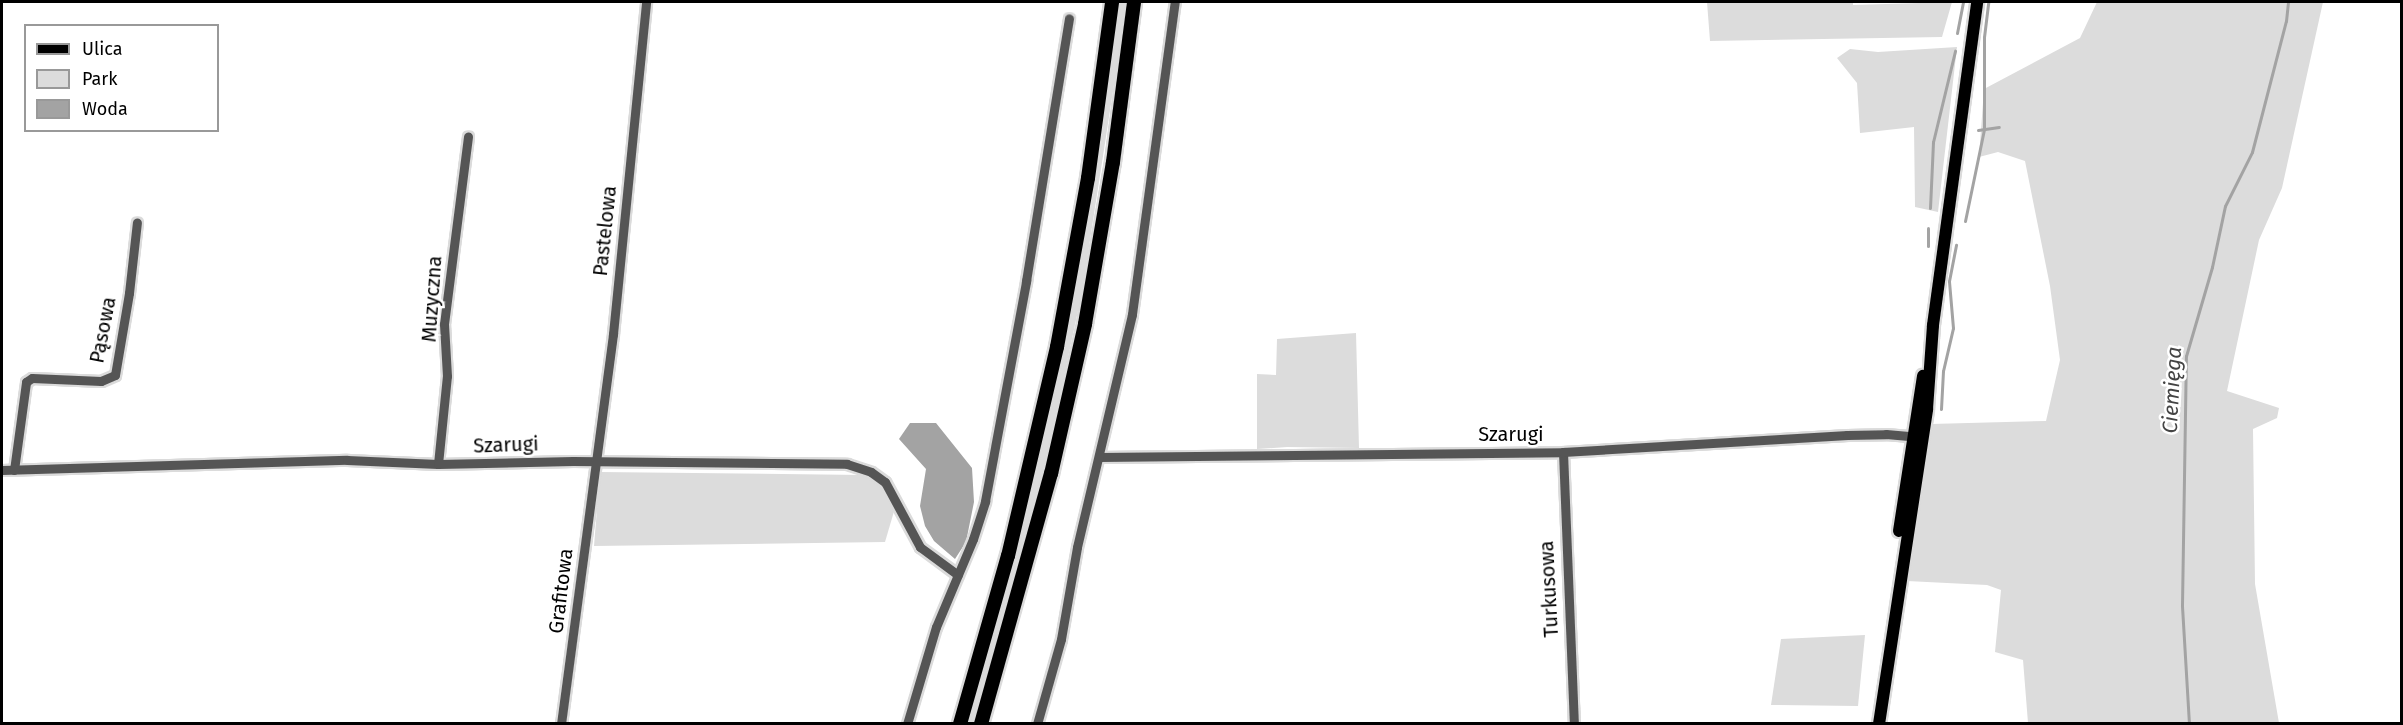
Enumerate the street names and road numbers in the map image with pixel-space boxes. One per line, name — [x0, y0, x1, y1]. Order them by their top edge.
street label: Pastelowa — [588, 185, 622, 277]
street label: Muzyczna — [417, 255, 447, 343]
street label: Pąsowa — [85, 295, 121, 365]
street label: Szarugi — [1478, 422, 1544, 446]
street label: Szarugi — [473, 432, 539, 458]
street label: Turkusowa — [1534, 540, 1564, 638]
street label: Grafitowa — [544, 547, 578, 635]

